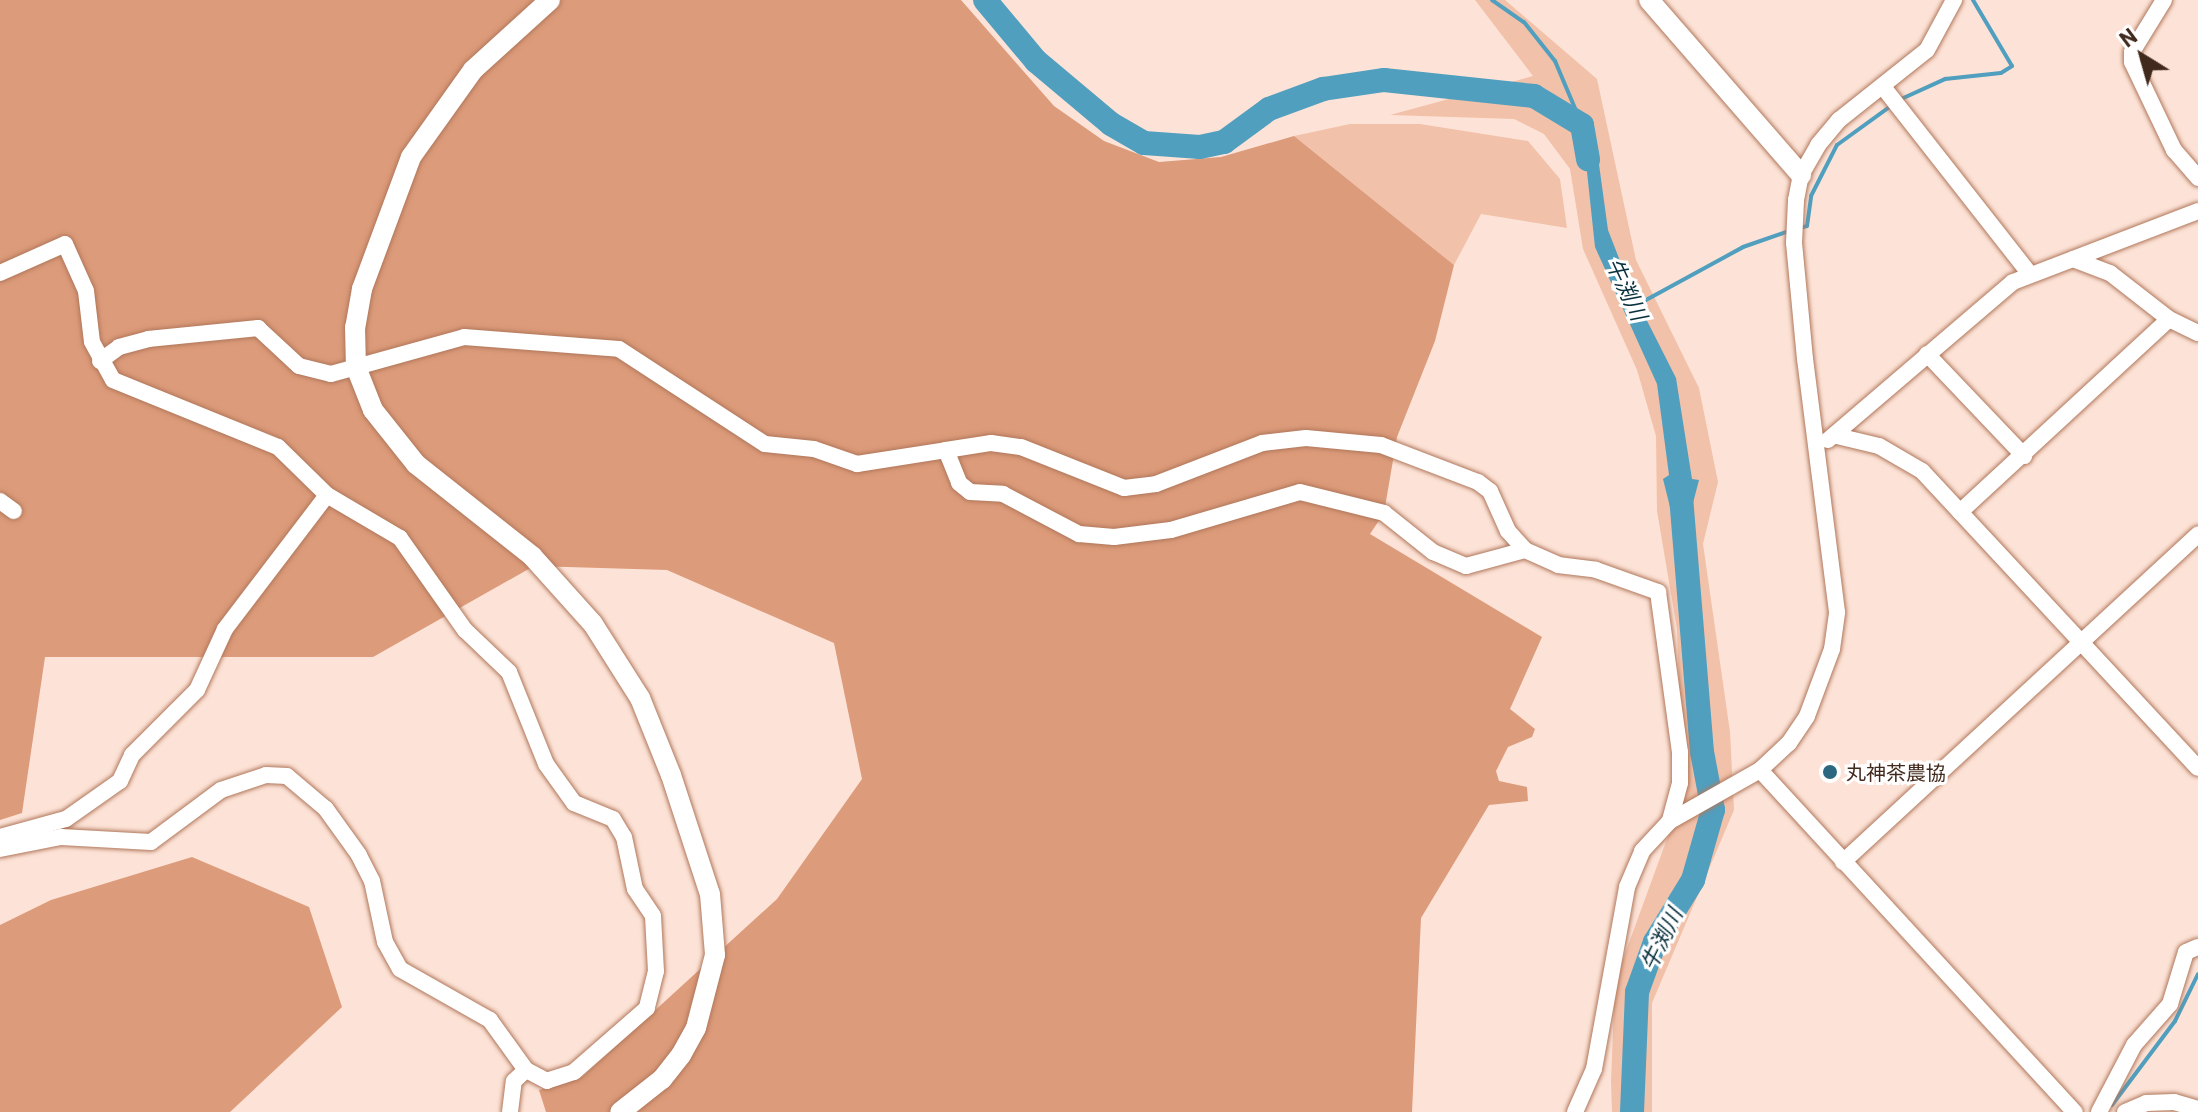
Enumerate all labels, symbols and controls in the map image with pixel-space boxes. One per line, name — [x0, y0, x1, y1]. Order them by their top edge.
north arrow — [2102, 16, 2182, 96]
text: N — [2114, 22, 2141, 52]
water label: 牛渕川 — [1601, 254, 1653, 324]
place label: 丸神茶農協 — [1846, 760, 1946, 784]
marker: 丸神茶農協 — [1821, 763, 1839, 781]
water label: 牛渕川 — [1635, 904, 1687, 974]

